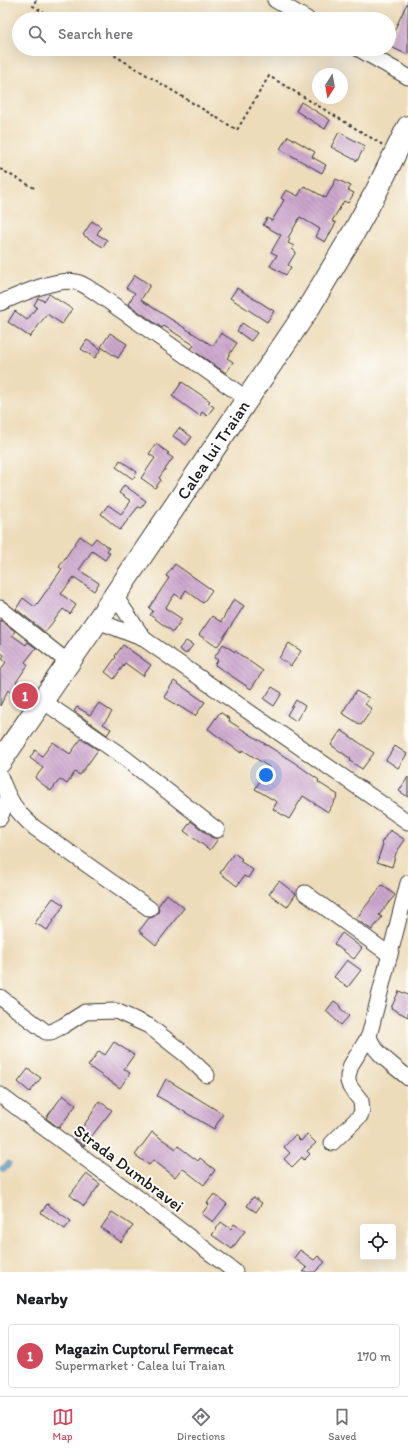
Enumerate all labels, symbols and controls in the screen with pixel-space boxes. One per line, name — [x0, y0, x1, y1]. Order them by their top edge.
search box — [12, 12, 396, 56]
icon: search — [26, 23, 48, 45]
text: Search here — [58, 25, 133, 43]
north arrow — [312, 68, 348, 104]
street label: Calea lui Traian — [173, 396, 254, 503]
pin: 1 — [12, 681, 38, 711]
your location — [256, 765, 276, 785]
street label: Strada Dumbravei — [70, 1120, 188, 1216]
map controls — [360, 1224, 396, 1260]
button: locate — [360, 1224, 396, 1260]
text: Nearby — [16, 1288, 68, 1308]
text: Magazin Cuptorul Fermecat — [55, 1340, 233, 1358]
text: 1 — [27, 1349, 33, 1364]
text: 170 m — [357, 1349, 391, 1364]
text: Supermarket · Calea lui Traian — [55, 1358, 225, 1373]
tab: Map — [52, 1406, 74, 1443]
tab: Directions — [177, 1406, 225, 1443]
tab: Saved — [328, 1406, 356, 1443]

